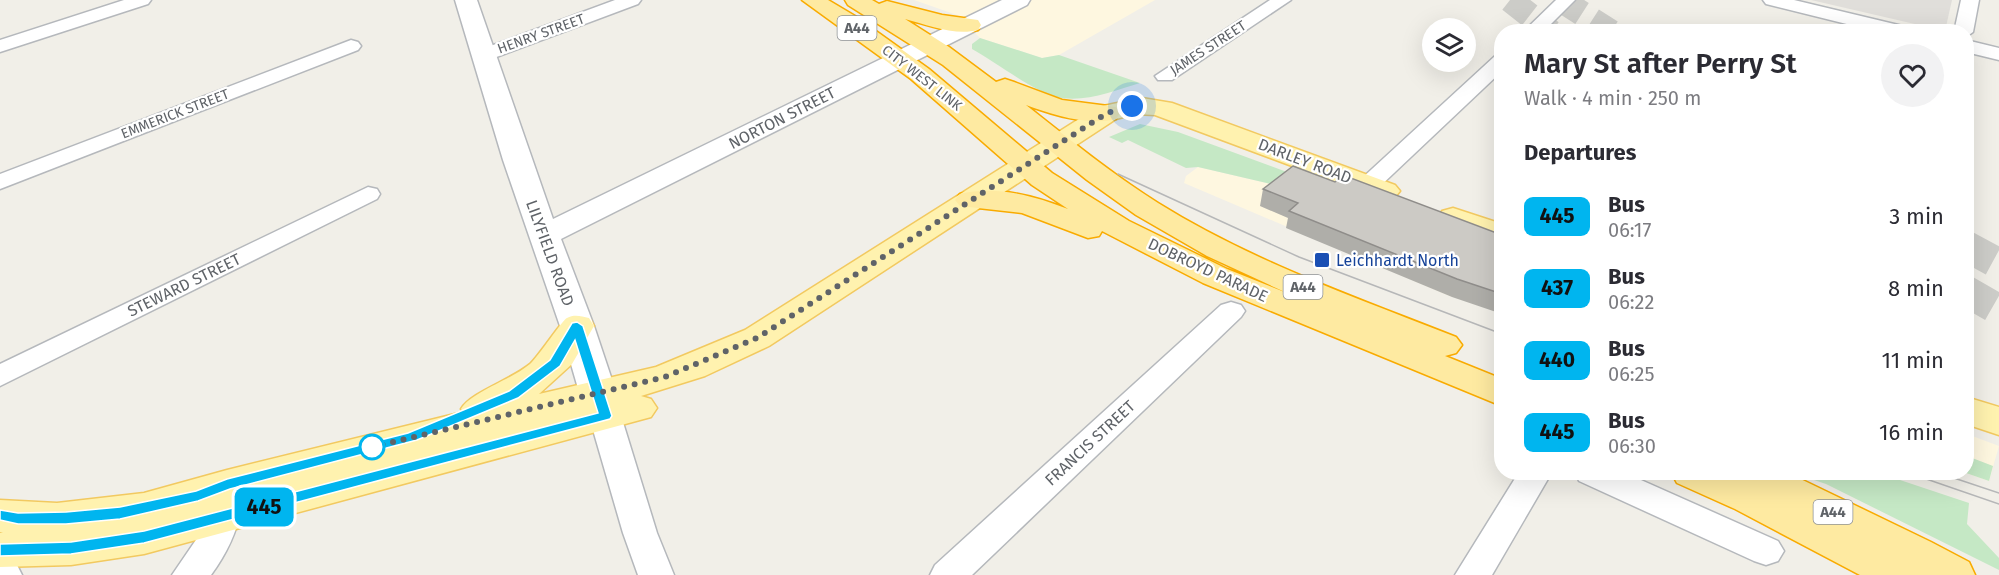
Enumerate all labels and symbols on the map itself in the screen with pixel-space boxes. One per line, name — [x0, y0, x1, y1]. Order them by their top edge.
street label: HENRY STREET — [495, 10, 588, 58]
road number: A44 — [838, 16, 876, 40]
street label: JAMES STREET — [1167, 17, 1250, 79]
street label: CITY WEST LINK — [879, 42, 966, 115]
street label: NORTON STREET — [726, 83, 839, 153]
street label: EMMERICK STREET — [119, 85, 232, 142]
your location — [1117, 91, 1147, 121]
street label: DARLEY ROAD — [1256, 134, 1354, 188]
street label: LILYFIELD ROAD — [522, 197, 578, 309]
street label: DOBROYD PARADE — [1145, 234, 1271, 306]
street label: STEWARD STREET — [124, 249, 244, 321]
marker: Leichhardt North — [1313, 251, 1331, 269]
place label: Leichhardt North — [1336, 251, 1459, 270]
road number: A44 — [1284, 275, 1322, 299]
street label: FRANCIS STREET — [1041, 396, 1139, 489]
unlabelled marker — [359, 434, 385, 460]
line badge: 445 — [230, 488, 298, 526]
road number: A44 — [1814, 500, 1852, 524]

